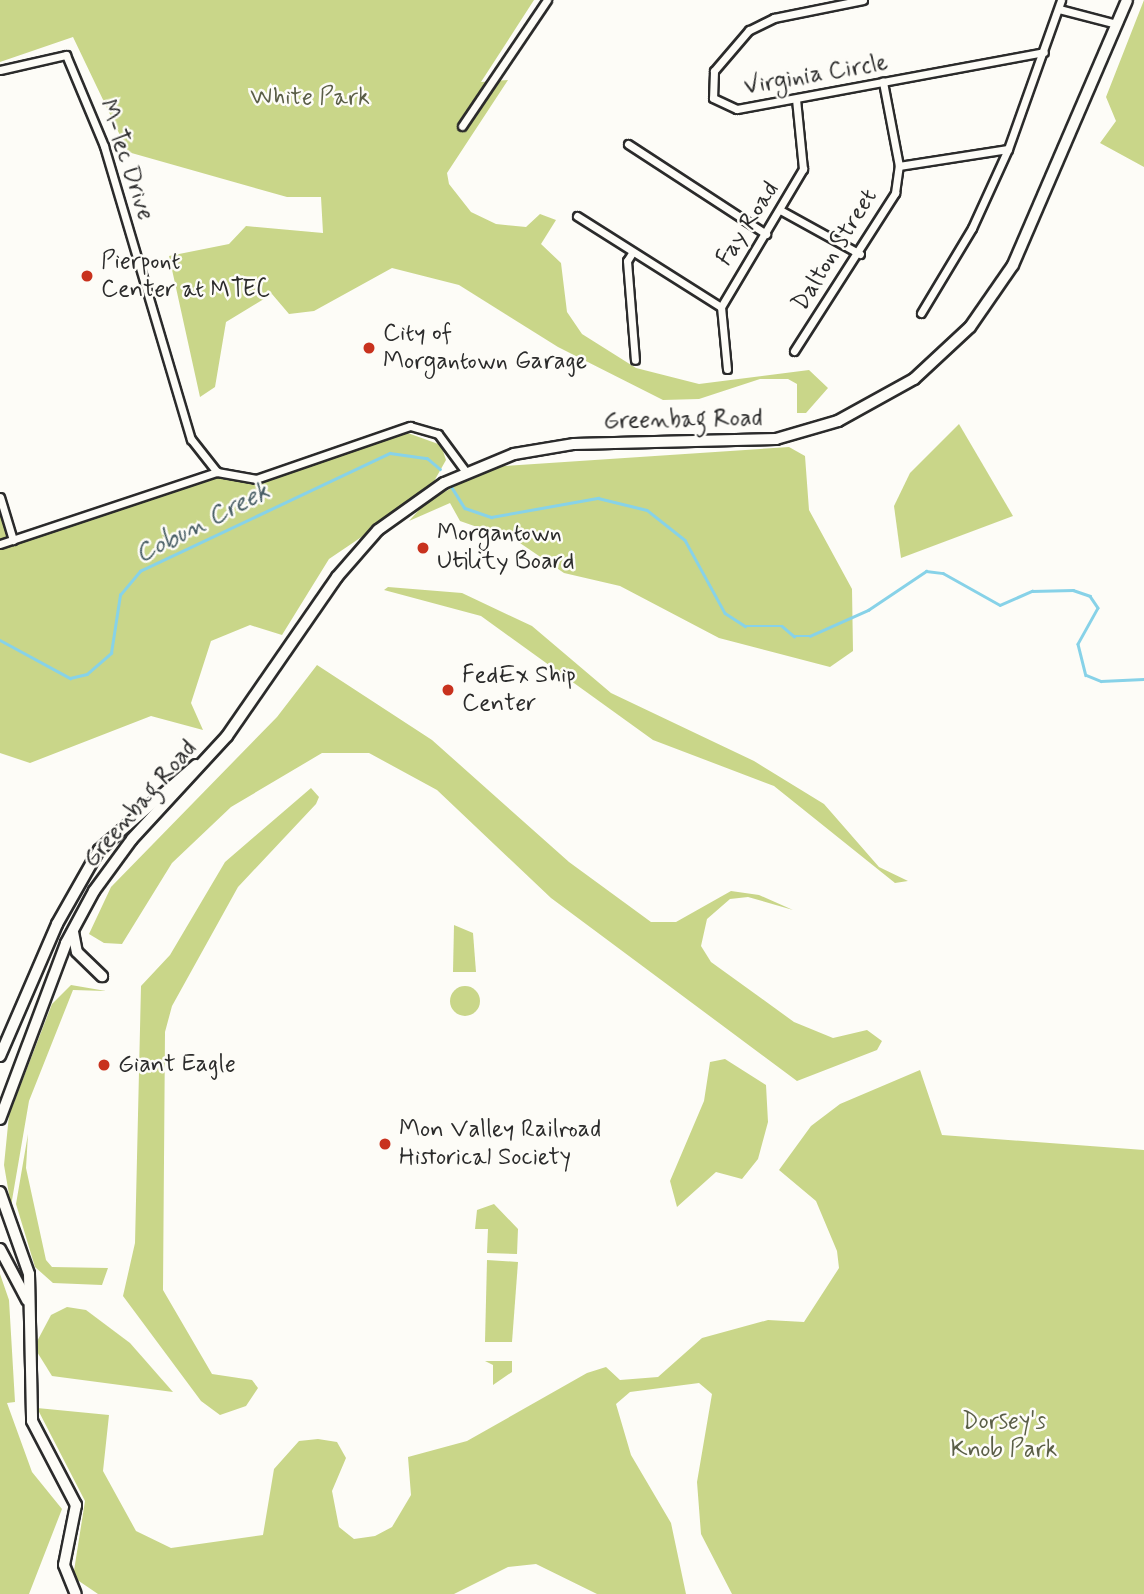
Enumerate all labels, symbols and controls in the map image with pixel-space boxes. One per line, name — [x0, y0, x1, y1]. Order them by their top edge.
street label: Virginia Circle — [742, 48, 890, 102]
park label: White Park — [252, 84, 368, 112]
street label: M-Tec Drive — [92, 97, 160, 223]
street label: Fay Road — [711, 178, 785, 270]
street label: Dalton Street — [785, 182, 885, 318]
place label: Pierpont Center at MTEC — [101, 248, 280, 304]
marker: Pierpont Center at MTEC — [79, 268, 95, 284]
place label: City of Morgantown Garage — [383, 320, 586, 376]
marker: City of Morgantown Garage — [361, 340, 377, 356]
street label: Greenbag Road — [604, 404, 762, 436]
water label: Cobun Creek — [131, 477, 275, 571]
place label: Morgantown Utility Board — [437, 520, 574, 576]
marker: Morgantown Utility Board — [415, 540, 431, 556]
place label: FedEx Ship Center — [462, 662, 576, 718]
marker: FedEx Ship Center — [440, 682, 456, 698]
street label: Greenbag Road — [77, 735, 203, 873]
place label: Giant Eagle — [118, 1051, 235, 1079]
marker: Giant Eagle — [96, 1057, 112, 1073]
place label: Mon Valley Railroad Historical Society — [399, 1116, 597, 1172]
marker: Mon Valley Railroad Historical Society — [377, 1136, 393, 1152]
park label: Dorsey's Knob Park — [951, 1408, 1057, 1464]

